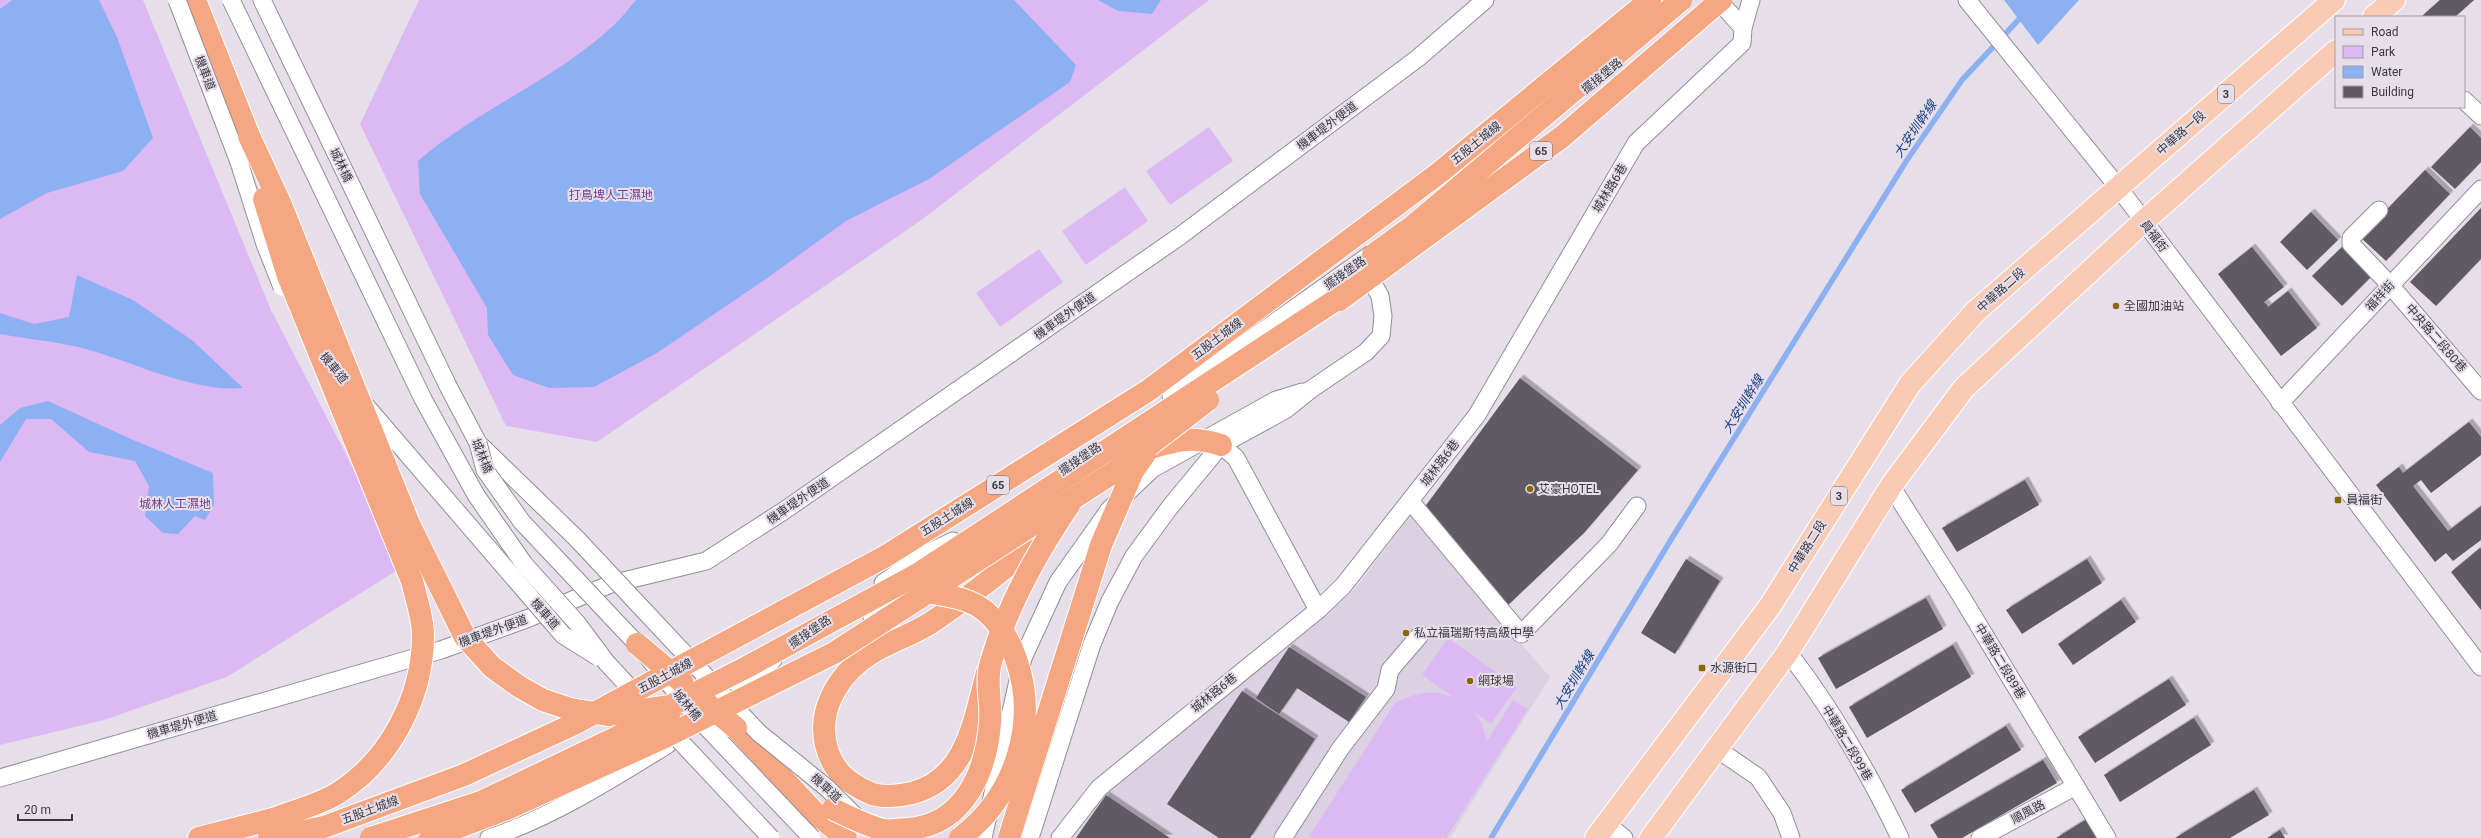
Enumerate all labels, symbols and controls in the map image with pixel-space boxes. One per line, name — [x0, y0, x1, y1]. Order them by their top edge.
legend — [2335, 16, 2465, 108]
text: Road — [2371, 25, 2399, 39]
text: Park — [2371, 45, 2396, 59]
street label: 機車道 — [192, 54, 218, 92]
street label: 擺接堡路 — [1579, 55, 1625, 97]
text: Water — [2371, 65, 2402, 79]
road number: 3 — [2218, 85, 2234, 103]
text: Building — [2371, 85, 2414, 99]
water label: 大安圳幹線 — [1891, 96, 1941, 160]
street label: 機車堤外便道 — [1294, 99, 1360, 153]
street label: 中華路一段 — [2154, 108, 2208, 158]
street label: 五股土城線 — [1448, 119, 1504, 167]
road number: 65 — [1530, 142, 1552, 160]
street label: 城林橋 — [327, 146, 355, 184]
street label: 城林路6巷 — [1590, 161, 1630, 215]
park label: 打鳥埤人工濕地 — [569, 188, 653, 202]
street label: 員福街 — [2138, 217, 2170, 255]
street label: 擺接堡路 — [1321, 253, 1369, 293]
street label: 中華路二段 — [1974, 265, 2028, 315]
street label: 福祥街 — [2363, 278, 2397, 314]
street label: 機車堤外便道 — [1031, 290, 1099, 342]
place label: 全國加油站 — [2124, 299, 2184, 313]
marker: 全國加油站 — [2111, 301, 2121, 311]
street label: 中央路二段80巷 — [2403, 301, 2469, 375]
street label: 五股土城線 — [1189, 315, 1245, 363]
street label: 機車道 — [317, 350, 351, 386]
water label: 大安圳幹線 — [1719, 371, 1768, 436]
street label: 城林橋 — [469, 437, 495, 475]
street label: 城林路6巷 — [1418, 437, 1462, 489]
street label: 擺接堡路 — [1056, 440, 1104, 478]
street label: 機車堤外便道 — [764, 475, 832, 527]
road number: 65 — [987, 476, 1009, 494]
place label: 艾豪HOTEL — [1538, 482, 1600, 496]
marker: 艾豪HOTEL — [1525, 484, 1535, 494]
road number: 3 — [1831, 487, 1847, 505]
place label: 員福街 — [2346, 493, 2382, 507]
street label: 五股土城線 — [918, 495, 976, 539]
marker: 員福街 — [2333, 495, 2343, 505]
park label: 城林人工濕地 — [139, 497, 211, 511]
street label: 中華路二段 — [1785, 518, 1829, 576]
street label: 機車道 — [528, 596, 562, 632]
street label: 機車堤外便道 — [457, 612, 529, 650]
street label: 擺接堡路 — [786, 613, 834, 651]
street label: 中華路二段89巷 — [1972, 621, 2028, 701]
place label: 私立福瑞斯特高級中學 — [1414, 626, 1534, 640]
marker: 私立福瑞斯特高級中學 — [1401, 628, 1411, 638]
water label: 大安圳幹線 — [1551, 647, 1598, 712]
street label: 五股土城線 — [635, 656, 695, 696]
place label: 水源街口 — [1710, 661, 1758, 675]
marker: 水源街口 — [1697, 663, 1707, 673]
street label: 城林路6巷 — [1188, 670, 1240, 716]
place label: 網球場 — [1478, 674, 1514, 688]
marker: 網球場 — [1465, 676, 1475, 686]
street label: 城林橋 — [670, 687, 704, 723]
street label: 中華路二段99巷 — [1819, 703, 1875, 783]
street label: 機車堤外便道 — [145, 708, 219, 742]
street label: 機車道 — [808, 771, 844, 805]
street label: 五股土城線 — [339, 793, 401, 827]
scale bar — [18, 796, 72, 822]
street label: 順風路 — [2009, 797, 2047, 827]
text: 20 m — [24, 803, 51, 817]

